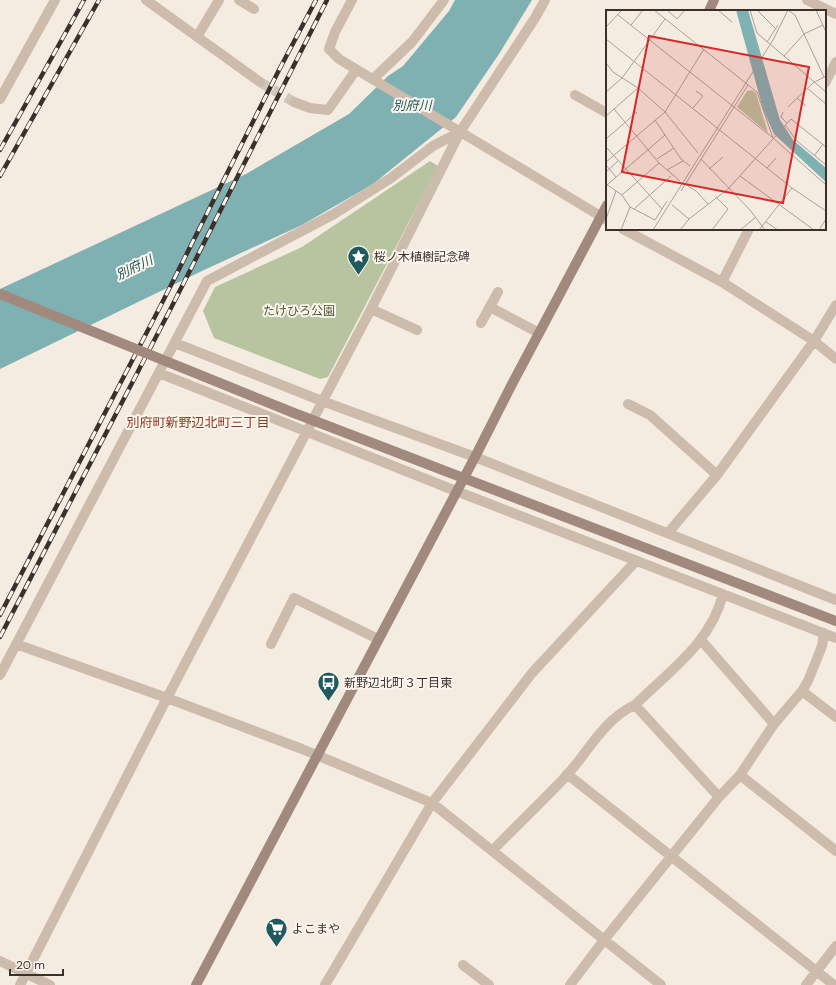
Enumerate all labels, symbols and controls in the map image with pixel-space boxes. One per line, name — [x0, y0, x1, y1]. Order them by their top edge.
inset map — [606, 10, 826, 230]
water label: 別府川 — [392, 97, 433, 114]
place icon: 桜ノ木植樹記念碑 — [345, 244, 371, 277]
place label: 桜ノ木植樹記念碑 — [374, 249, 470, 265]
water label: 別府川 — [113, 250, 157, 284]
park label: たけひろ公園 — [263, 303, 335, 319]
district label: 別府町新野辺北町三丁目 — [126, 414, 270, 431]
bus stop icon: 新野辺北町３丁目東 — [316, 670, 342, 703]
place label: 新野辺北町３丁目東 — [344, 675, 452, 691]
supermarket icon: よこまや — [264, 916, 290, 949]
place label: よこまや — [292, 921, 340, 937]
scale bar — [10, 951, 63, 977]
text: 20 m — [16, 957, 45, 973]

